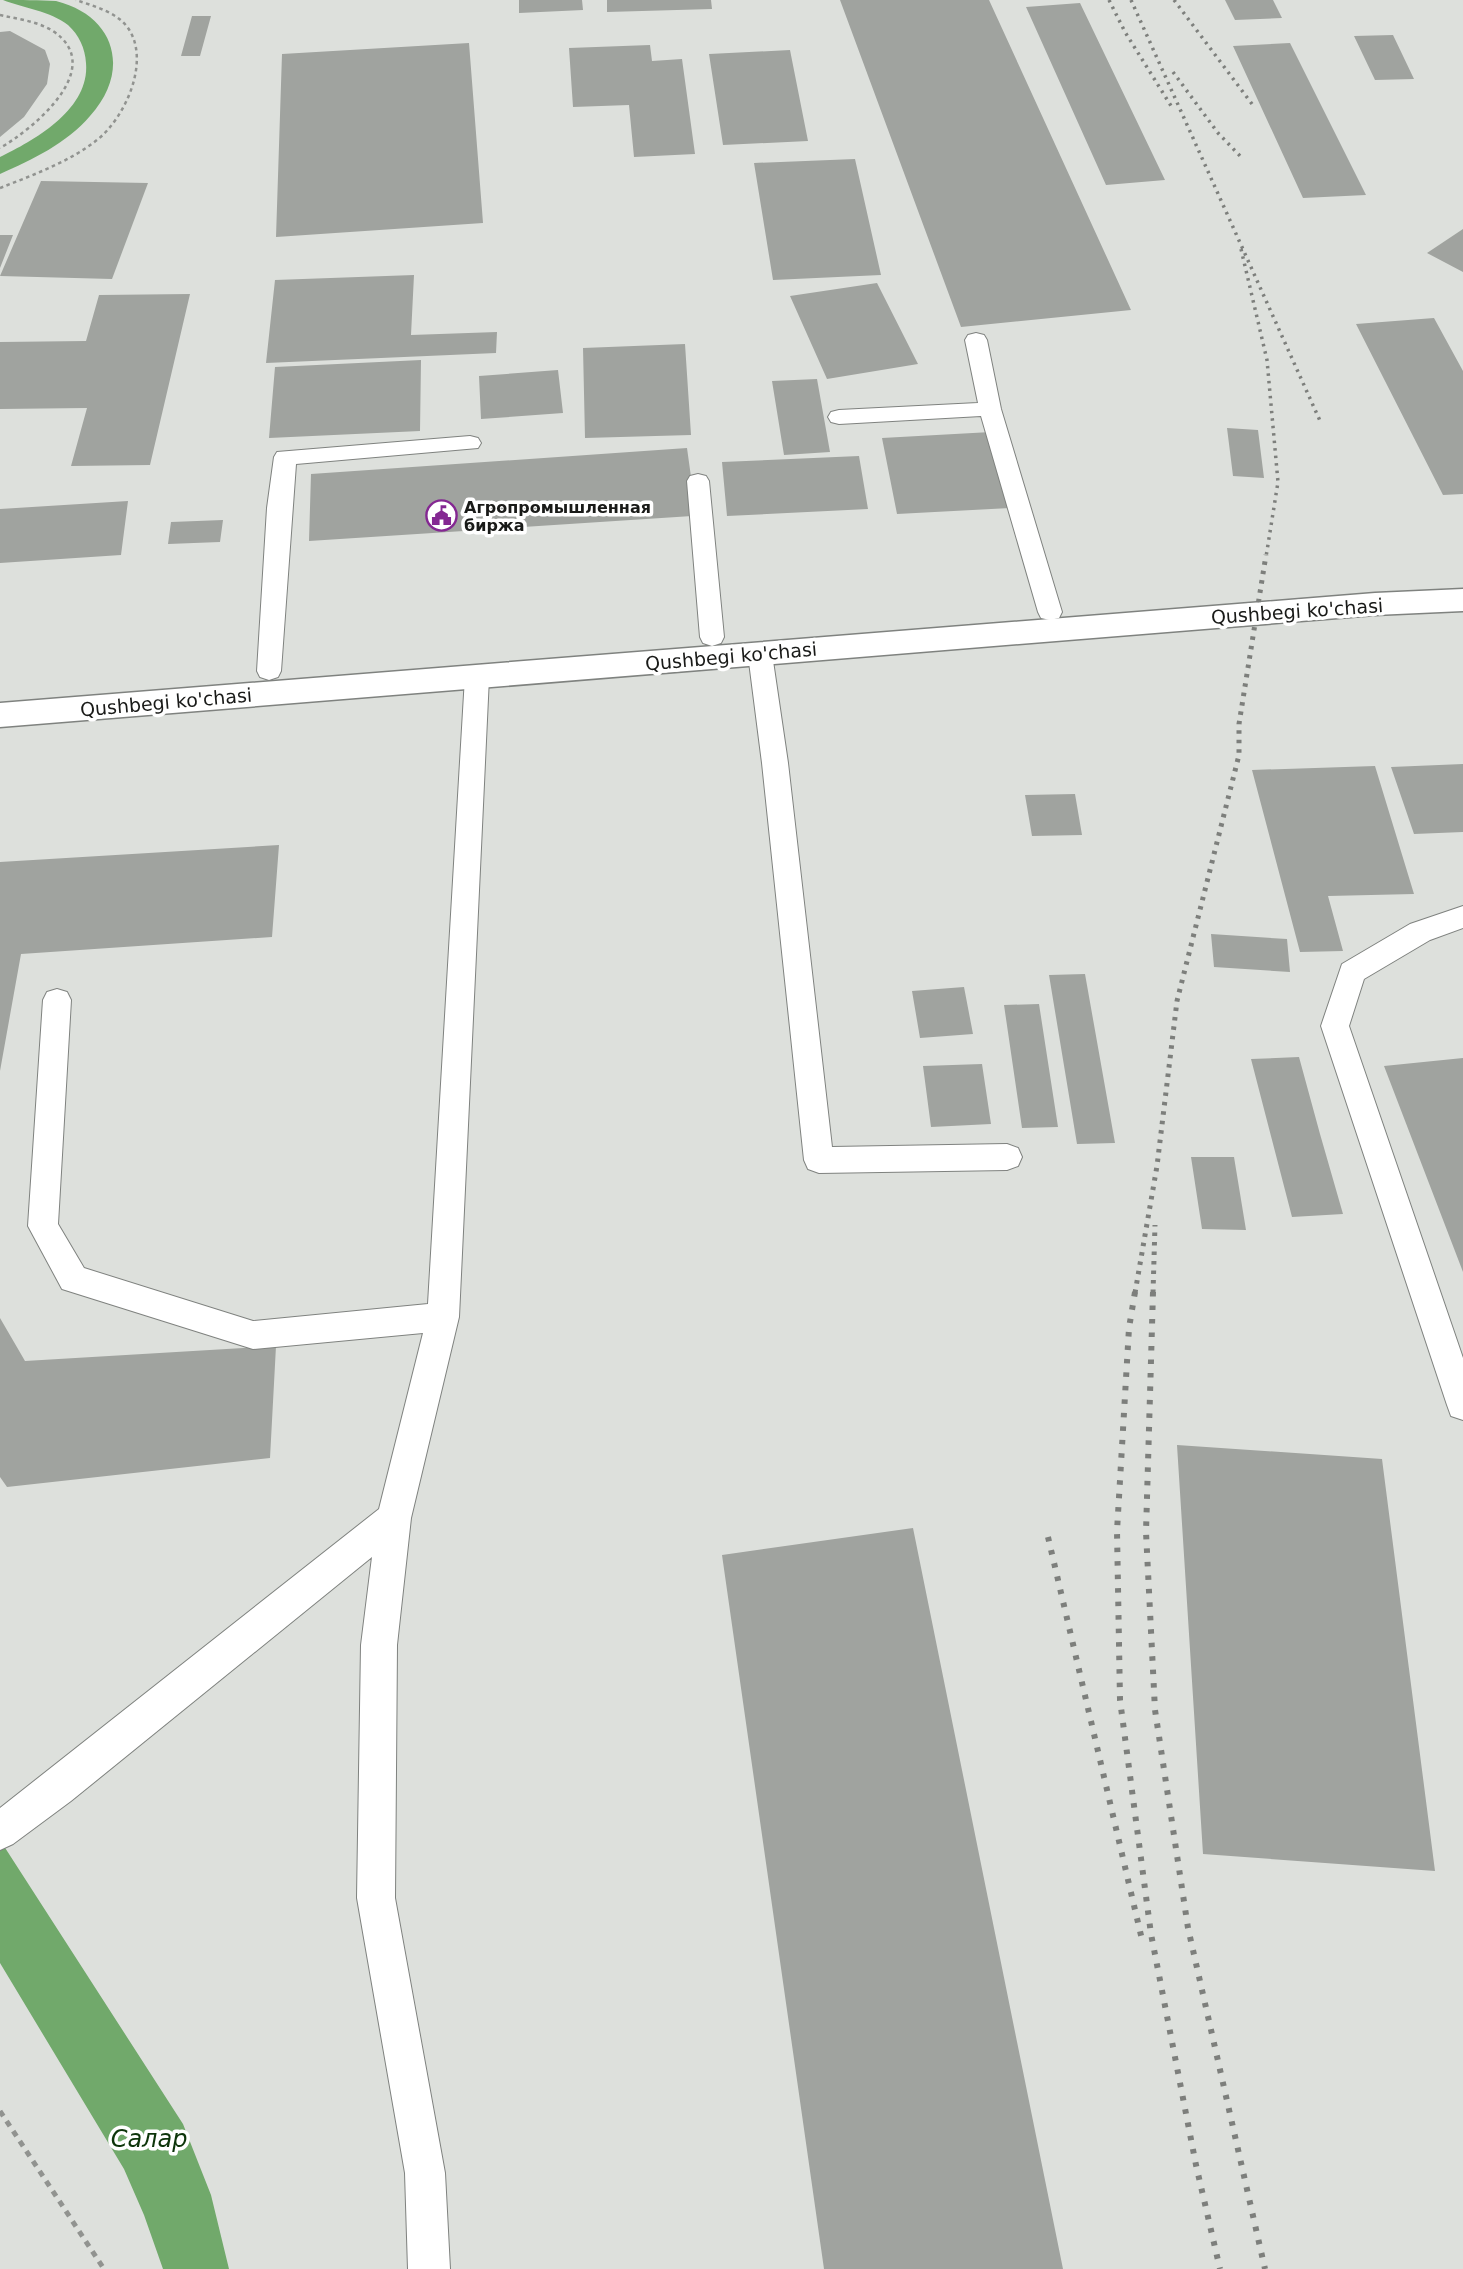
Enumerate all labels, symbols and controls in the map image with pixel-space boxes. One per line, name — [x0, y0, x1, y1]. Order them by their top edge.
place label: Агропромышленная биржа — [464, 498, 651, 535]
public building icon: Агропромышленная биржа — [424, 499, 458, 533]
street label: Qushbegi ko'chasi — [1210, 594, 1384, 628]
street label: Qushbegi ko'chasi — [644, 638, 818, 674]
street label: Qushbegi ko'chasi — [79, 684, 253, 720]
water label: Салар — [111, 2125, 187, 2153]

